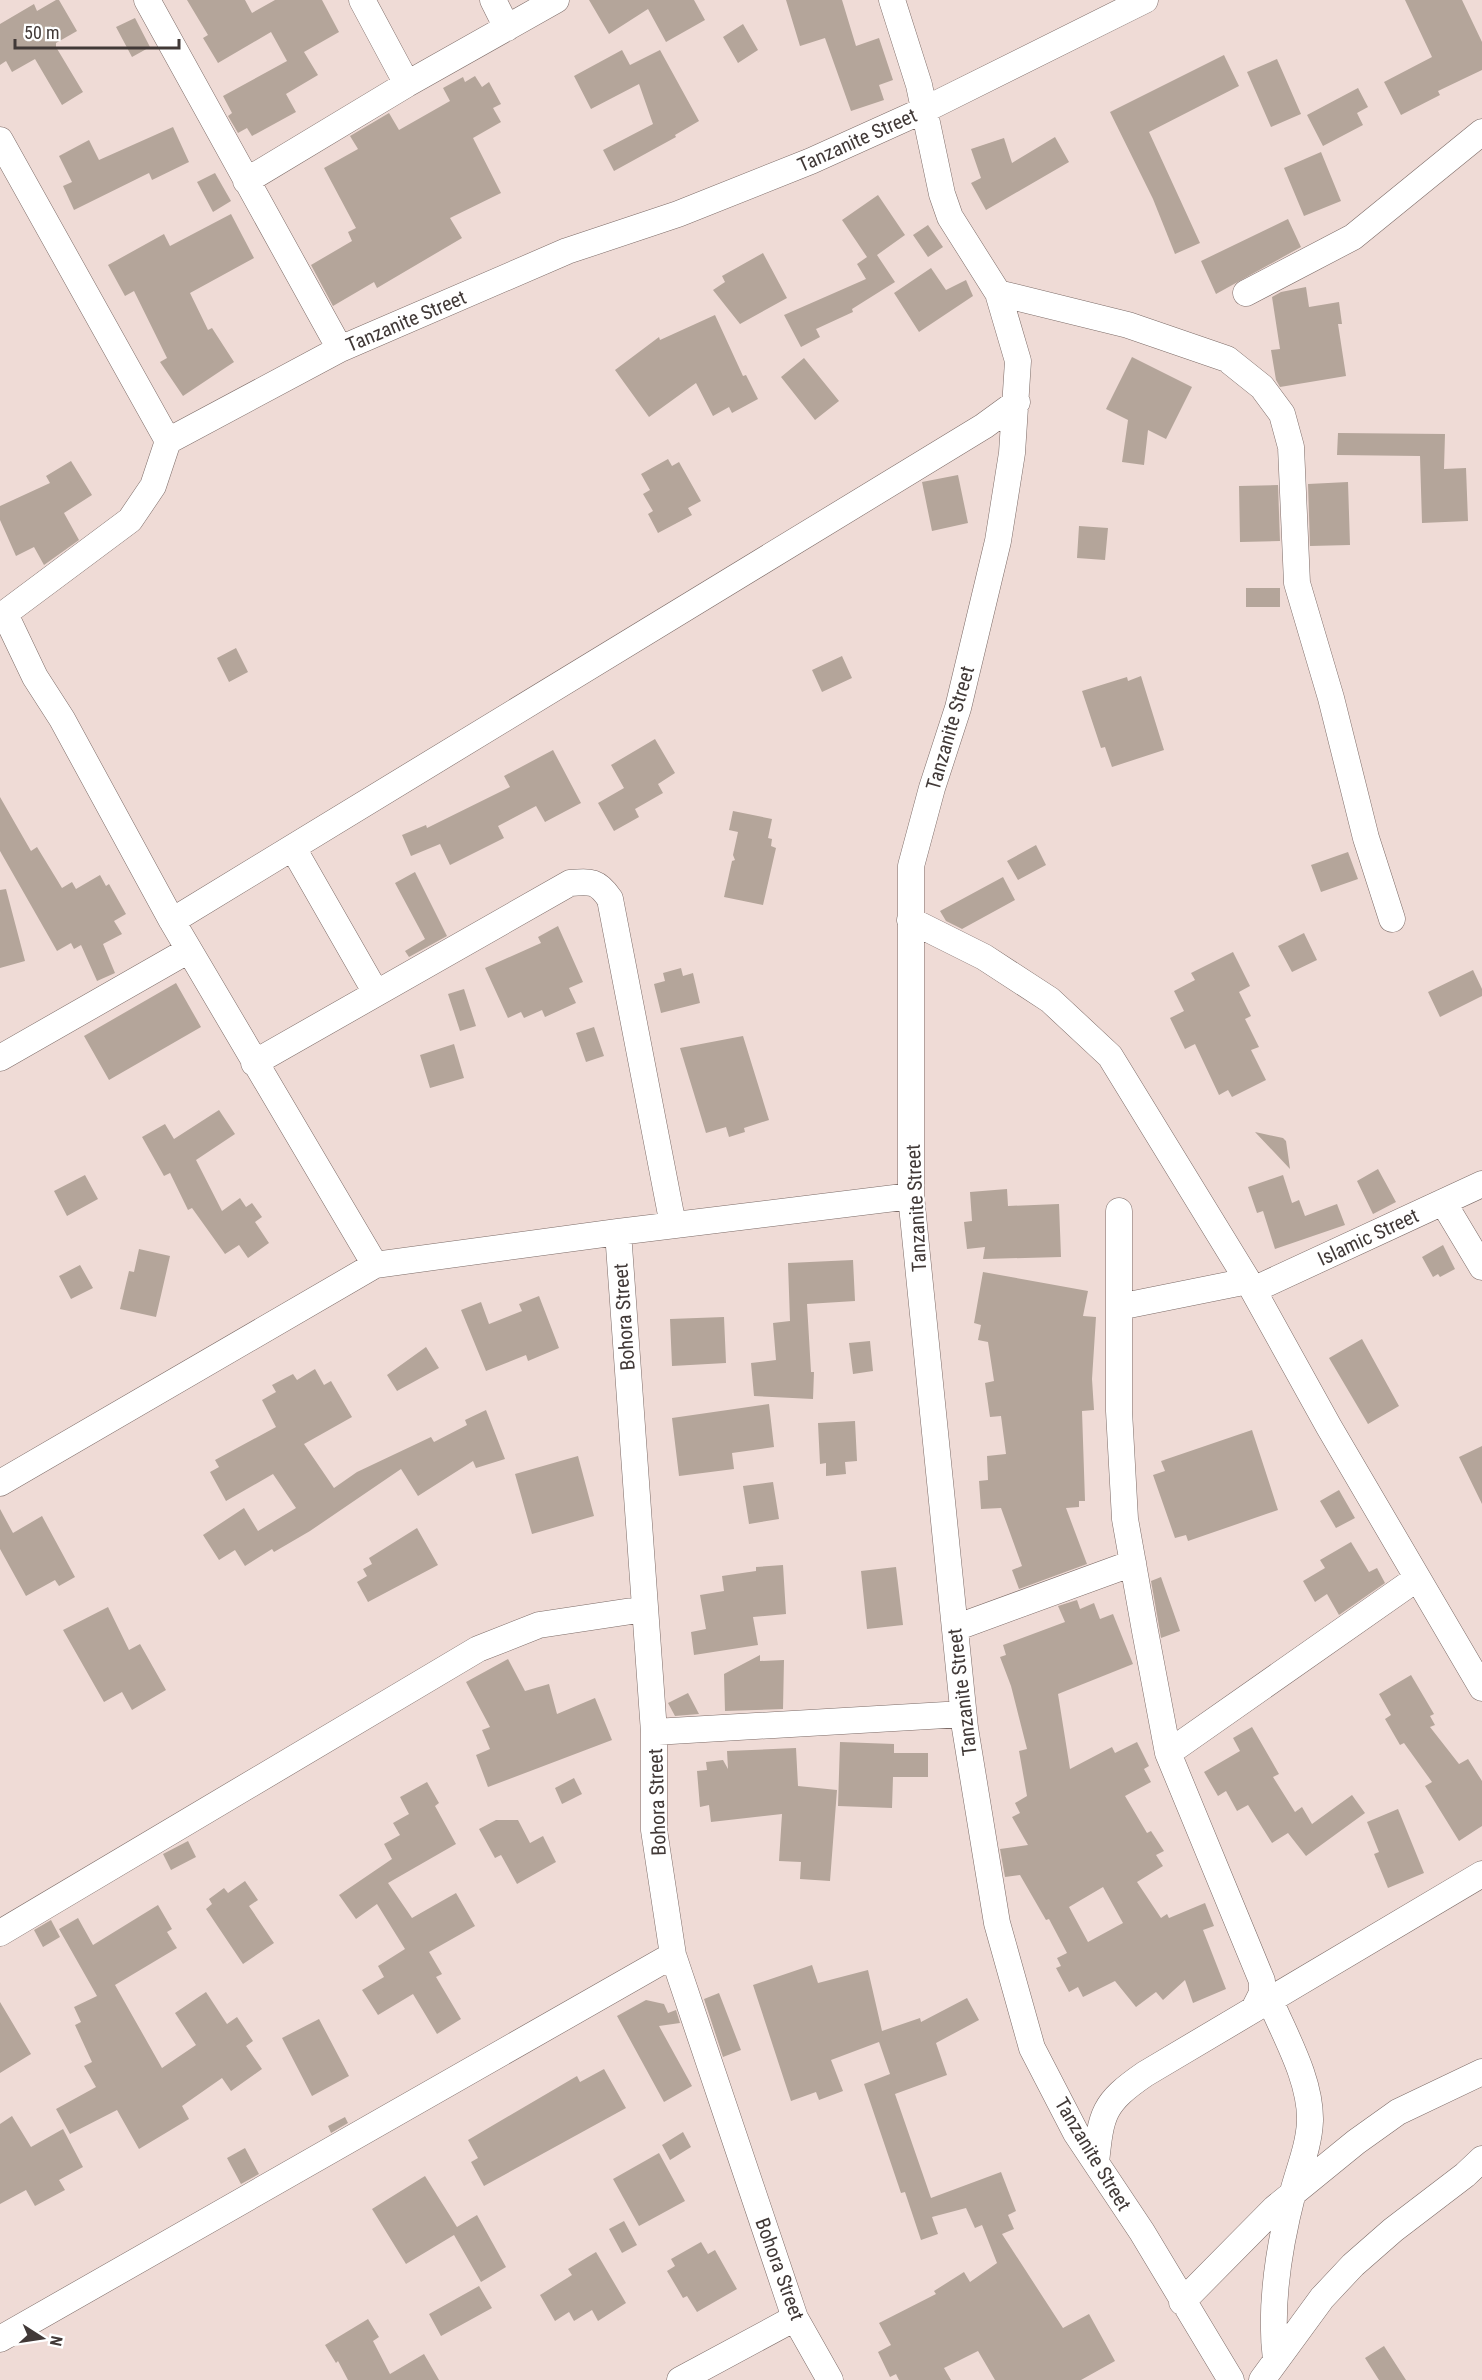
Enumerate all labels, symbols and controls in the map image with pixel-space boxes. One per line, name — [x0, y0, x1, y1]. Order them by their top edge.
scale bar — [15, 12, 178, 50]
text: 50 m — [24, 22, 59, 43]
street label: Tanzanite Street — [794, 103, 920, 177]
street label: Tanzanite Street — [342, 285, 470, 357]
street label: Tanzanite Street — [921, 663, 979, 793]
street label: Tanzanite Street — [901, 1143, 931, 1273]
street label: Islamic Street — [1314, 1203, 1422, 1271]
street label: Bohora Street — [608, 1263, 640, 1371]
street label: Tanzanite Street — [942, 1627, 982, 1757]
street label: Bohora Street — [643, 1748, 671, 1856]
street label: Tanzanite Street — [1050, 2093, 1136, 2215]
street label: Bohora Street — [750, 2214, 810, 2324]
north arrow — [12, 2308, 72, 2368]
text: N — [46, 2334, 66, 2348]

